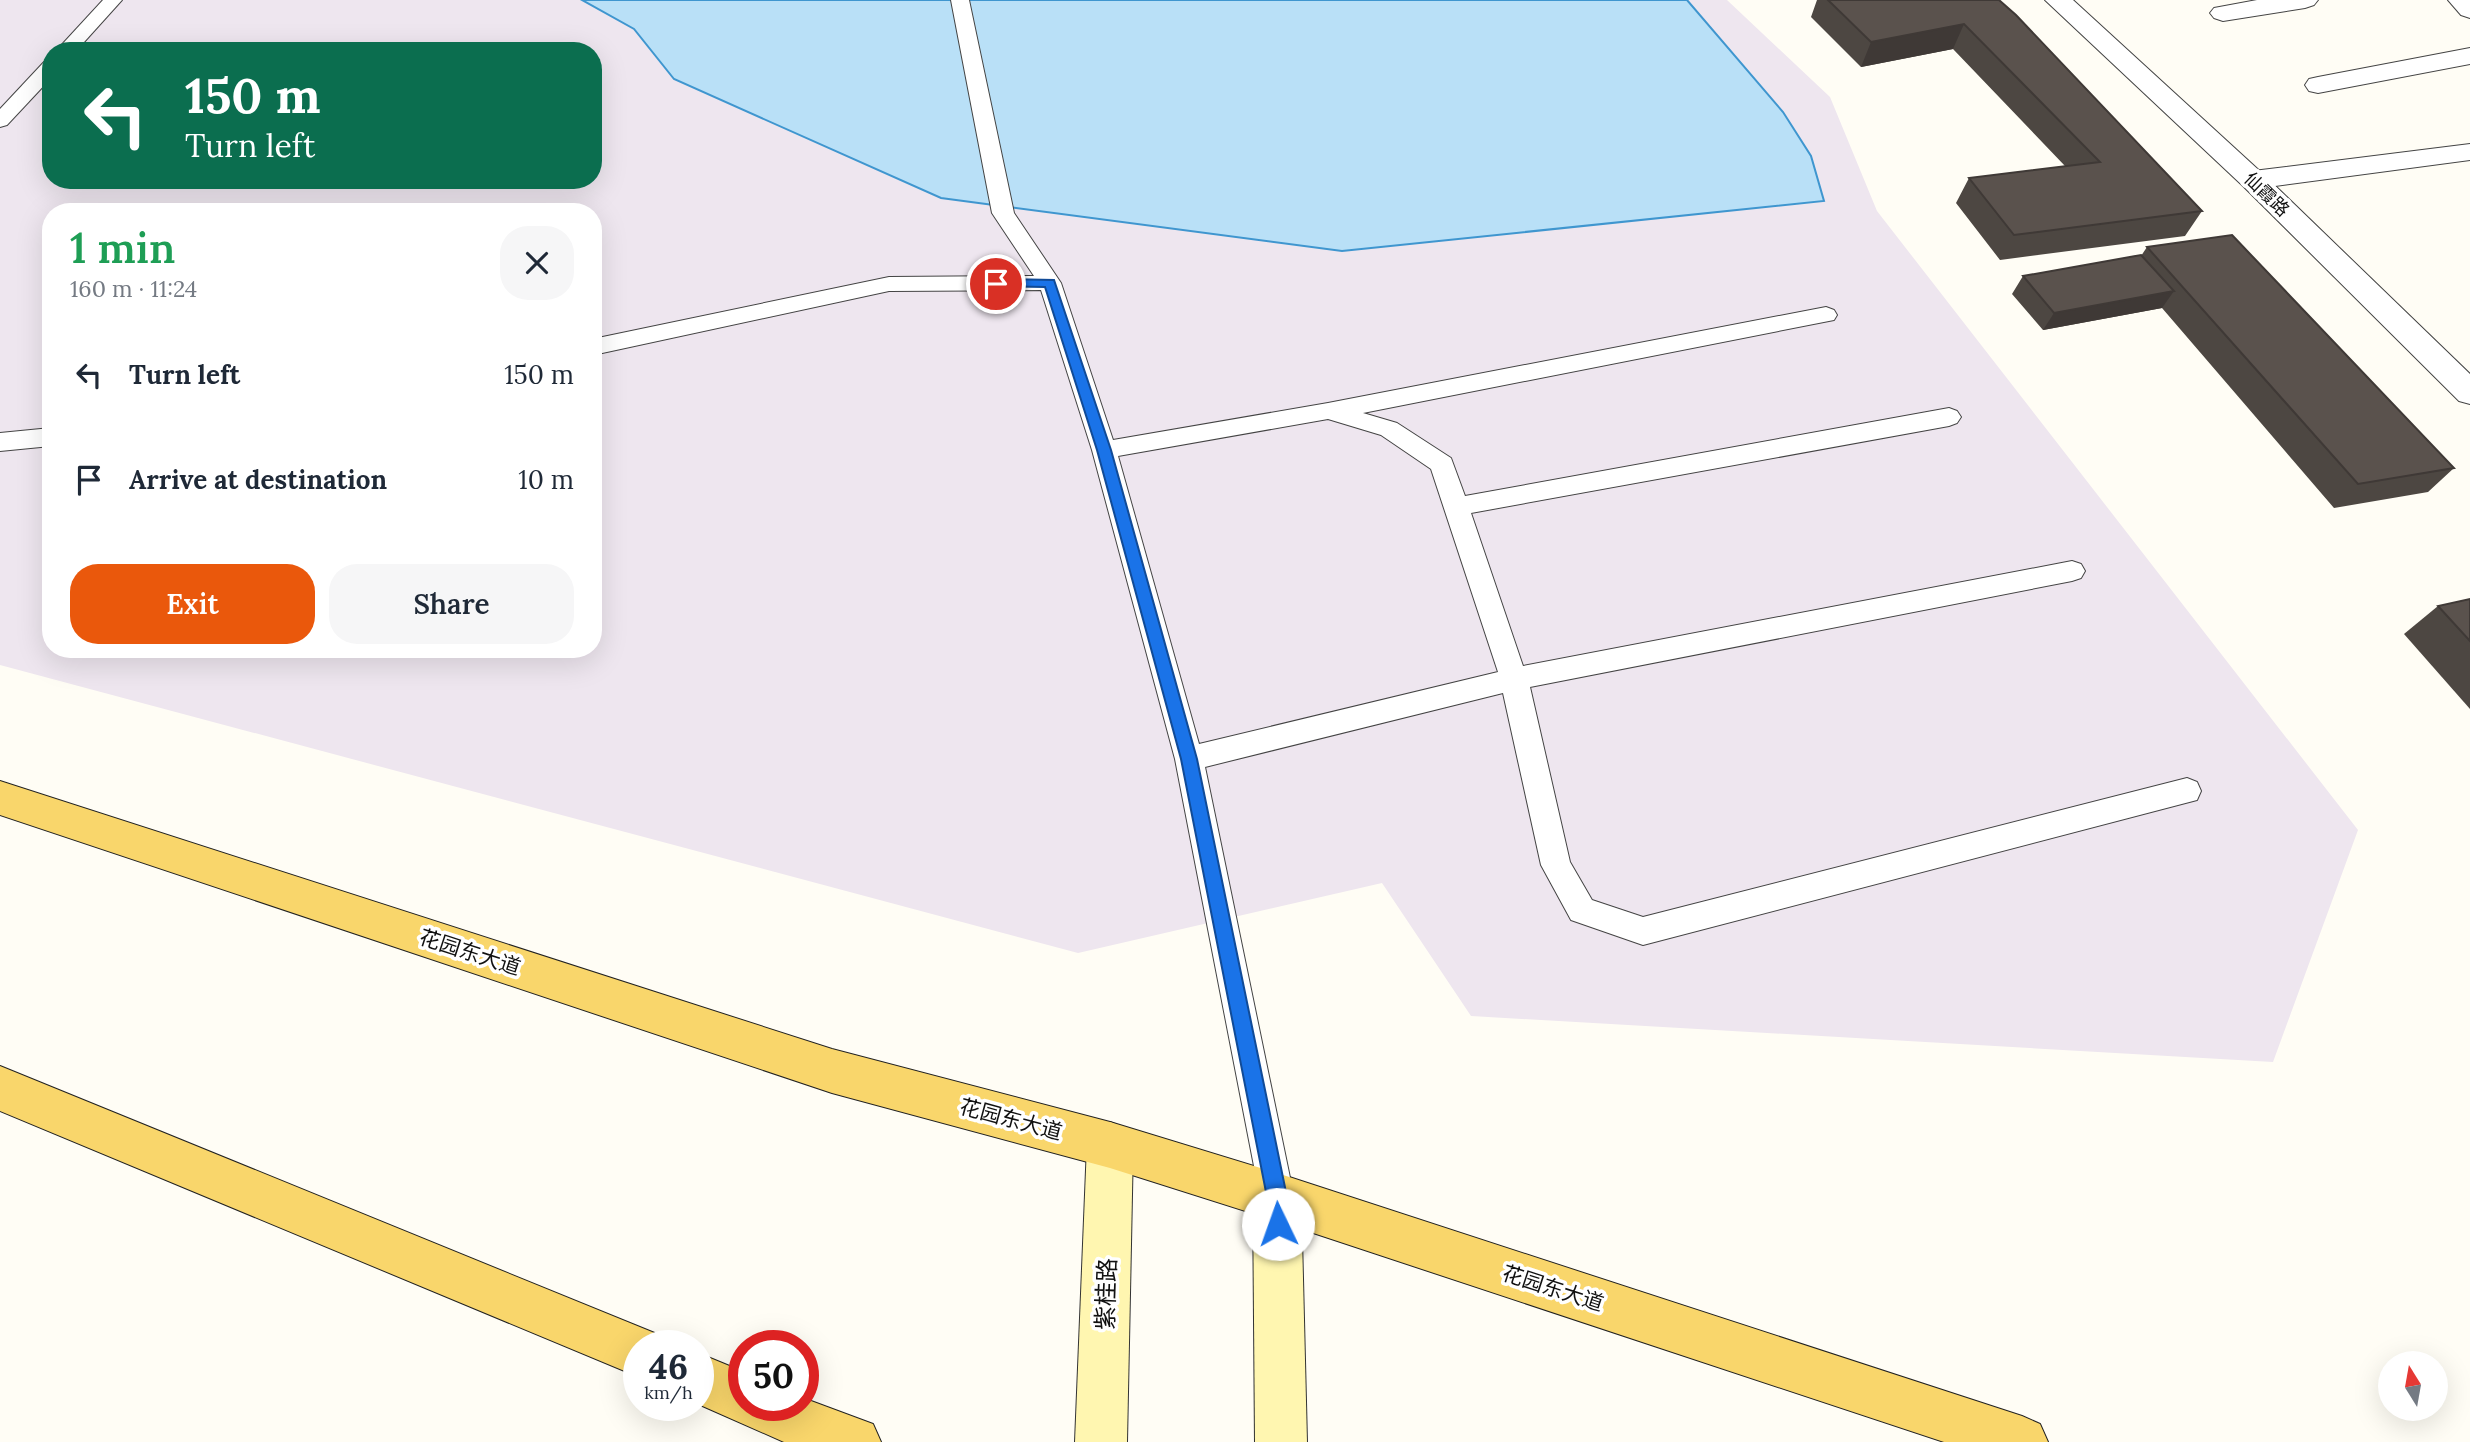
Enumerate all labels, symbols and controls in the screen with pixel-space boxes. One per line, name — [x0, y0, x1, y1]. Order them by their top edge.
text: 150 m — [185, 64, 321, 126]
icon: left — [70, 70, 161, 161]
text: Turn left — [185, 125, 315, 166]
street label: 仙霞路 — [2240, 167, 2294, 221]
text: 1 min — [70, 221, 175, 275]
button: close — [500, 226, 574, 300]
pin — [966, 254, 1026, 314]
icon: arrive — [977, 265, 1015, 303]
text: 160 m · 11:24 — [70, 274, 197, 303]
icon: left — [70, 356, 108, 394]
text: Turn left — [129, 358, 240, 391]
text: 150 m — [504, 358, 574, 391]
icon: arrive — [70, 461, 108, 499]
text: Arrive at destination — [129, 463, 387, 496]
text: 10 m — [518, 463, 574, 496]
button: Exit — [70, 564, 315, 644]
button: Share — [329, 564, 574, 644]
street label: 花园东大道 — [416, 923, 524, 981]
street label: 花园东大道 — [957, 1092, 1065, 1146]
position arrow — [1241, 1187, 1315, 1261]
street label: 紫桂路 — [1089, 1257, 1123, 1331]
street label: 花园东大道 — [1499, 1259, 1607, 1317]
speed limit sign: 50 — [728, 1330, 819, 1421]
text: 46 — [649, 1344, 688, 1389]
north arrow — [2378, 1351, 2448, 1421]
map controls — [2378, 1351, 2448, 1421]
text: km/h — [644, 1381, 693, 1404]

